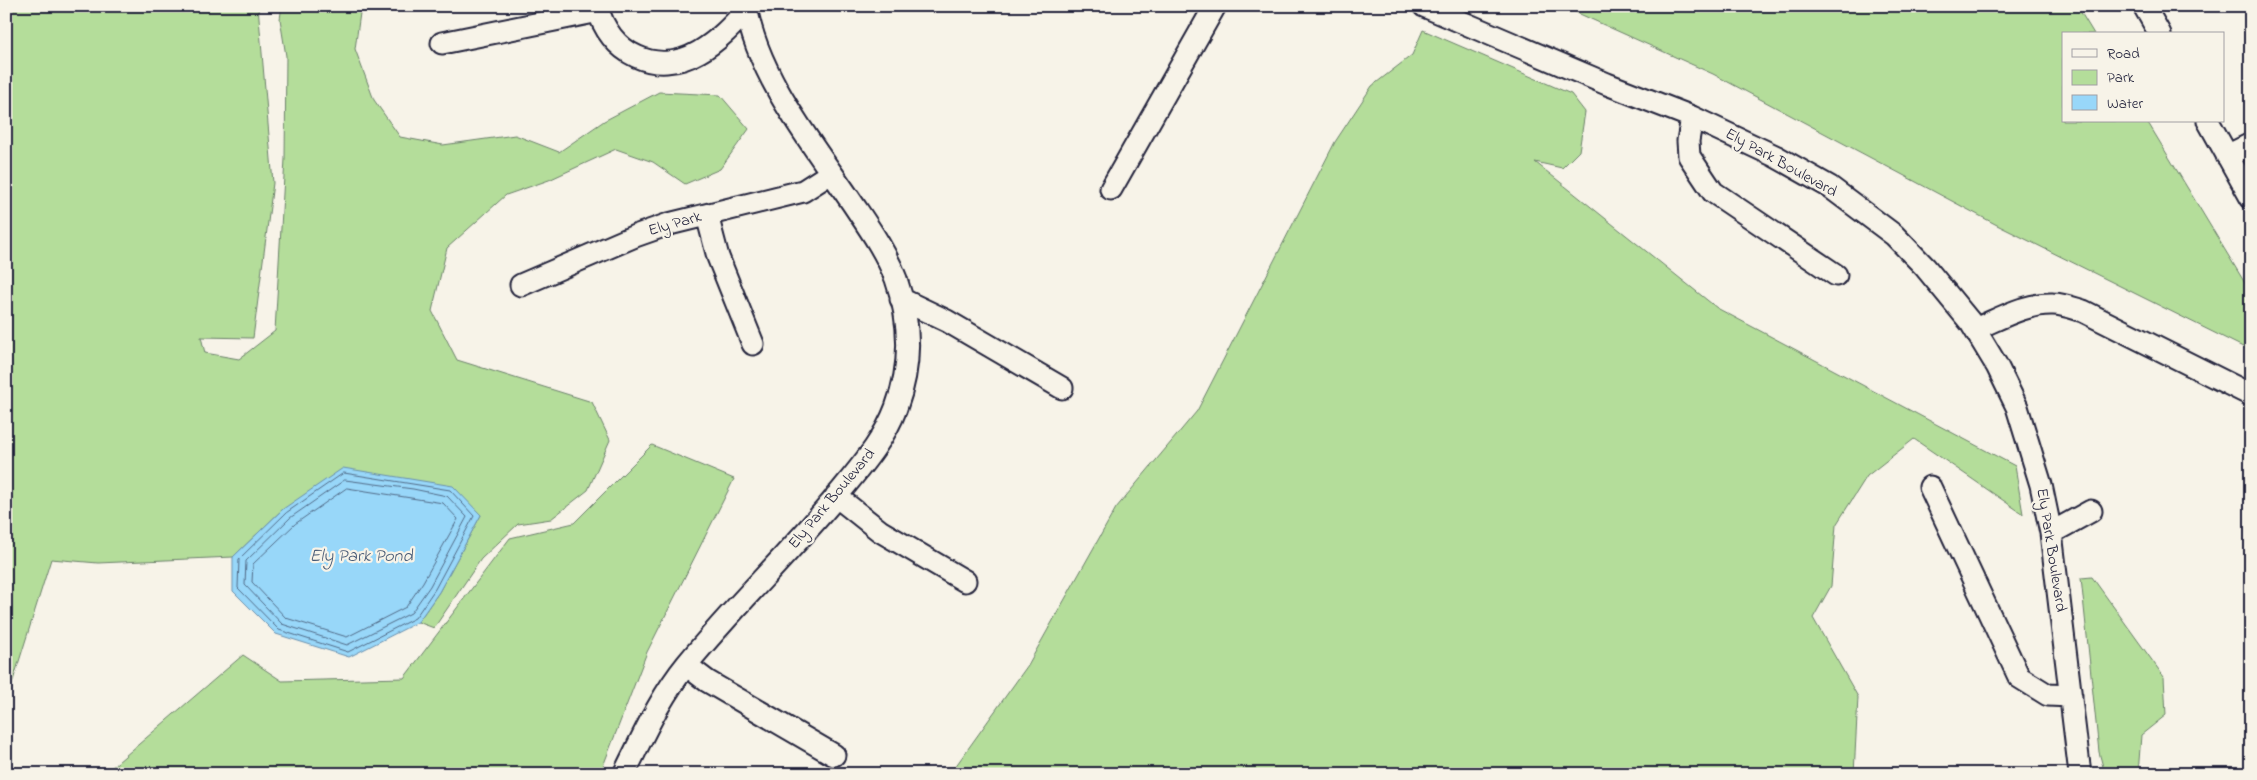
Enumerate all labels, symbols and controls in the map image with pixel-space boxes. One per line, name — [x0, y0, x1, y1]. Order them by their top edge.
legend — [2062, 32, 2224, 122]
text: Road — [2107, 43, 2140, 65]
text: Park — [2107, 67, 2135, 89]
text: Water — [2107, 93, 2143, 115]
street label: Ely Park Boulevard — [1721, 122, 1841, 204]
street label: Ely Park — [646, 205, 705, 243]
street label: Ely Park Boulevard — [783, 443, 881, 555]
street label: Ely Park Boulevard — [2029, 486, 2073, 614]
water label: Ely Park Pond — [309, 544, 413, 570]

